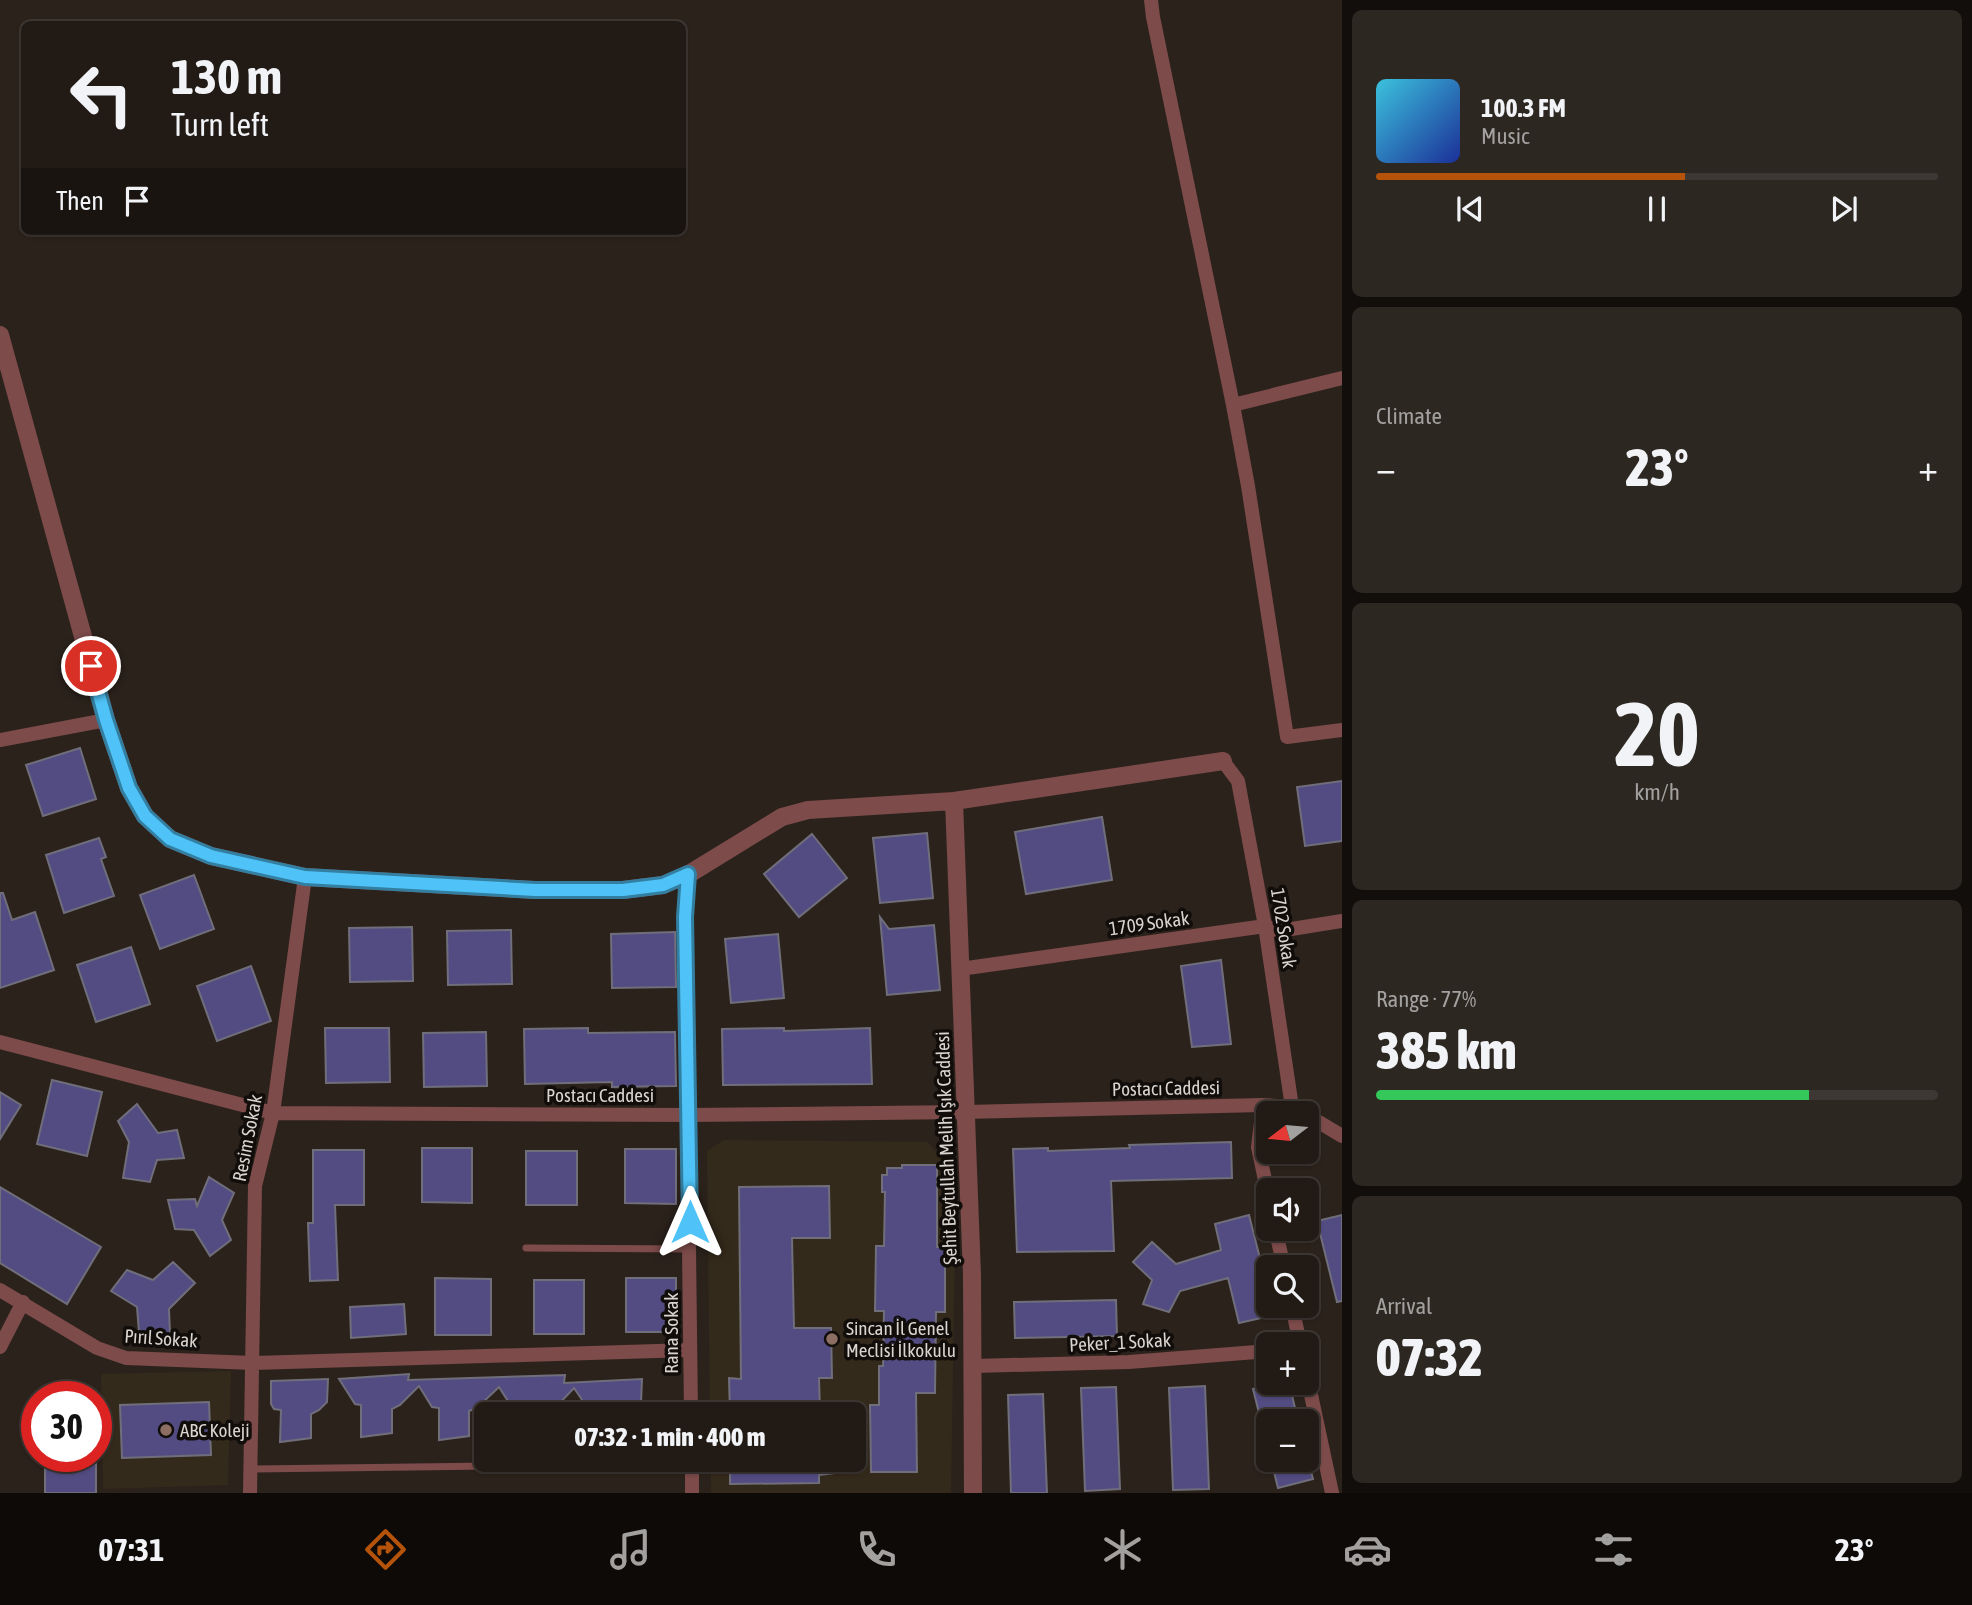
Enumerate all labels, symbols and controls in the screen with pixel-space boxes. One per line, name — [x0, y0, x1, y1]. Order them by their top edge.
text: 130 m — [171, 48, 282, 104]
icon: left — [56, 49, 147, 140]
text: 100.3 FM — [1481, 93, 1566, 123]
text: Turn left — [171, 106, 269, 143]
text: Music — [1481, 123, 1529, 149]
icon: arrive — [118, 182, 156, 220]
text: Then — [56, 186, 104, 216]
icon: previous — [1451, 190, 1489, 228]
icon: pause — [1638, 190, 1676, 228]
icon: next — [1825, 190, 1863, 228]
text: Climate — [1376, 403, 1442, 429]
text: 23° — [1625, 437, 1689, 497]
text: − — [1376, 446, 1396, 489]
text: + — [1918, 446, 1938, 489]
pin — [61, 636, 121, 696]
icon: arrive — [72, 647, 110, 685]
text: 20 — [1614, 681, 1700, 785]
text: km/h — [1634, 779, 1680, 805]
street label: 1702 Sokak — [1267, 886, 1301, 970]
street label: 1709 Sokak — [1107, 906, 1191, 940]
text: Range · 77% — [1376, 986, 1476, 1012]
text: 385 km — [1376, 1020, 1517, 1080]
street label: Şehit Beytullah Melih Işık Caddesi — [931, 1031, 961, 1265]
street label: Postacı Caddesi — [1112, 1076, 1220, 1100]
street label: Postacı Caddesi — [546, 1084, 654, 1106]
street label: Resim Sokak — [228, 1092, 266, 1183]
north arrow — [1256, 1101, 1320, 1164]
map controls — [1256, 1101, 1319, 1472]
button: sound — [1256, 1178, 1319, 1241]
position arrow — [653, 1185, 727, 1259]
button: search — [1256, 1255, 1319, 1318]
street label: Rana Sokak — [660, 1292, 682, 1374]
text: Arrival — [1376, 1293, 1432, 1319]
place label: Sincan İl Genel Meclisi İlkokulu — [846, 1317, 956, 1361]
street label: Pırıl Sokak — [124, 1324, 199, 1352]
text: 07:32 — [1376, 1327, 1483, 1387]
street label: Peker_1 Sokak — [1068, 1328, 1172, 1356]
marker: Sincan İl Genel Meclisi İlkokulu — [824, 1331, 840, 1347]
button: + — [1256, 1332, 1319, 1395]
speed limit sign: 30 — [21, 1381, 112, 1472]
button: − — [1256, 1409, 1319, 1472]
place label: ABC Koleji — [180, 1419, 250, 1441]
marker: ABC Koleji — [158, 1422, 174, 1438]
text: 07:32 · 1 min · 400 m — [575, 1422, 765, 1452]
icon: directions — [361, 1525, 410, 1574]
icon: music — [606, 1525, 655, 1574]
icon: phone — [852, 1525, 901, 1574]
icon: climate — [1098, 1525, 1147, 1574]
icon: car — [1343, 1525, 1392, 1574]
icon: filters — [1589, 1525, 1638, 1574]
text: 07:31 — [98, 1531, 164, 1568]
text: 23° — [1835, 1531, 1874, 1568]

